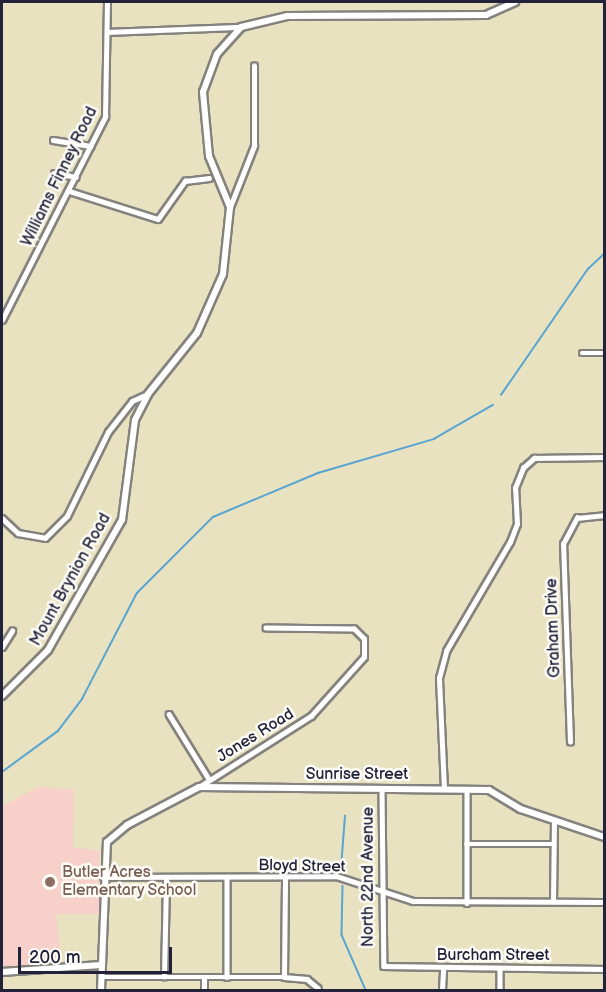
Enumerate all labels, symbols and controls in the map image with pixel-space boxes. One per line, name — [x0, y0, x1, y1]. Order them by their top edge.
street label: Williams Finney Road — [18, 104, 102, 250]
street label: Mount Brynion Road — [27, 510, 115, 650]
street label: Graham Drive — [543, 578, 565, 678]
street label: Jones Road — [214, 705, 298, 767]
street label: Sunrise Street — [306, 765, 408, 785]
street label: North 22nd Avenue — [359, 807, 379, 947]
street label: Bloyd Street — [258, 857, 346, 877]
place label: Butler Acres Elementary School — [62, 863, 198, 901]
marker: Butler Acres Elementary School — [43, 875, 57, 889]
scale bar — [21, 935, 176, 973]
street label: Burcham Street — [436, 946, 550, 966]
text: 200 m — [29, 947, 81, 968]

